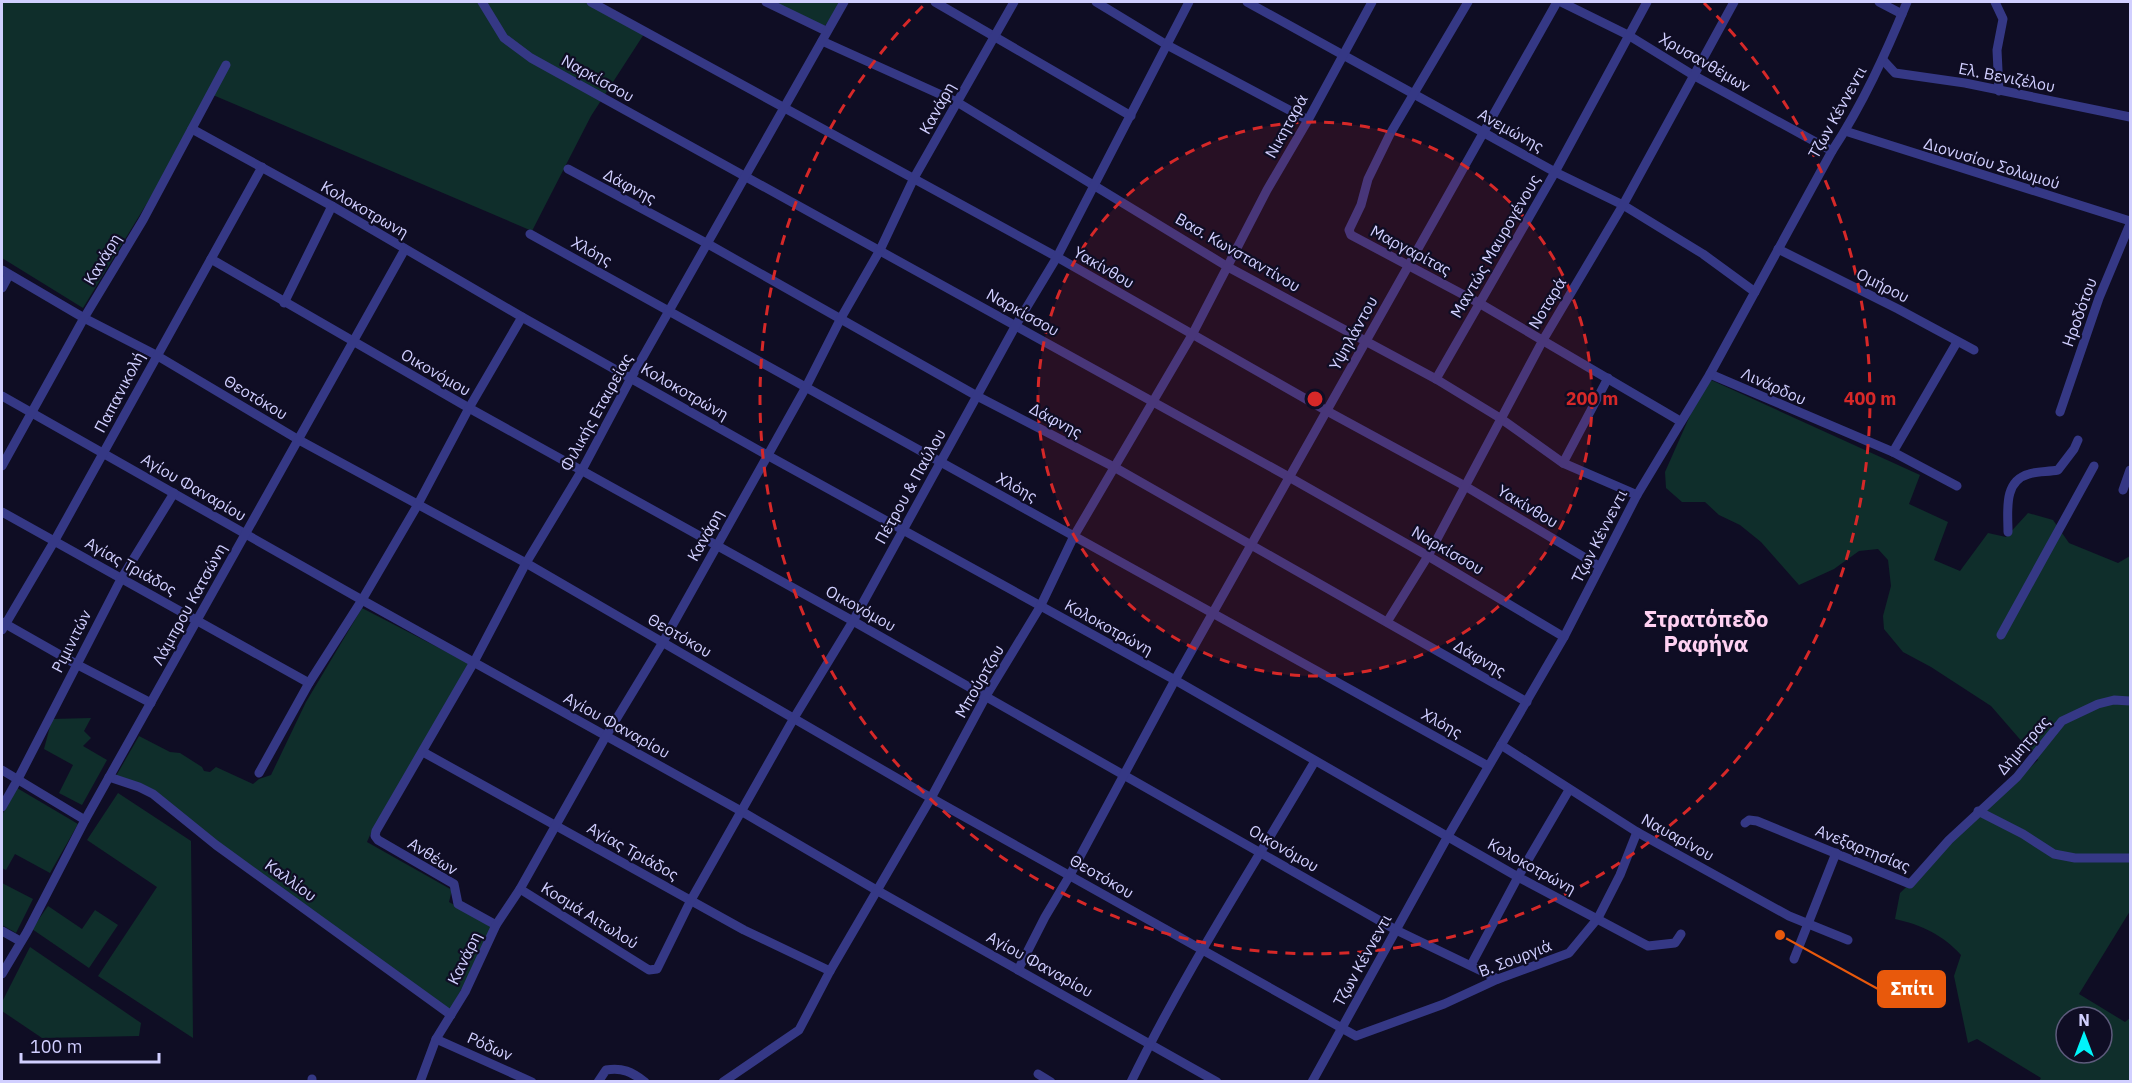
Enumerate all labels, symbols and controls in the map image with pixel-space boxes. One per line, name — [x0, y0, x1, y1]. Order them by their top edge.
street label: Χρυσανθέμων — [1656, 28, 1754, 96]
street label: Ναρκίσσου — [558, 50, 638, 106]
street label: Ελ. Βενιζέλου — [1957, 58, 2057, 96]
street label: Τζων Κέννεντι — [1803, 62, 1871, 162]
street label: Κανάρη — [915, 78, 959, 138]
street label: Νικηταρά — [1260, 90, 1312, 162]
street label: Ανεμώνης — [1475, 104, 1548, 156]
street label: Διονυσίου Σολωμού — [1921, 133, 2063, 193]
street label: Δάφνης — [600, 164, 660, 208]
street label: Μαντώς Μαυρογένους — [1446, 170, 1544, 321]
street label: Κολοκοτρωνη — [318, 176, 412, 242]
street label: Βασ. Κωνσταντίνου — [1172, 208, 1304, 296]
street label: Μαργαρίτας — [1367, 220, 1455, 280]
street label: Κανάρη — [79, 230, 125, 288]
street label: Χλόης — [568, 232, 616, 270]
street label: Υακίνθου — [1070, 242, 1138, 292]
street label: Ομήρου — [1853, 263, 1913, 307]
street label: Νοταρά — [1524, 273, 1570, 333]
street label: Ηροδότου — [2057, 275, 2101, 349]
street label: Ναρκίσσου — [983, 284, 1063, 340]
street label: Υψηλάντου — [1324, 292, 1382, 374]
street label: Οικονόμου — [397, 344, 475, 400]
street label: Παπανικολή — [89, 348, 149, 436]
street label: Φιλικής Εταιρείας — [555, 349, 637, 474]
street label: Κολοκοτρώνη — [638, 358, 732, 424]
street label: Λινάρδου — [1738, 363, 1810, 409]
street label: Θεοτόκου — [220, 370, 292, 424]
text: 200 m — [1566, 387, 1618, 410]
text: 400 m — [1844, 387, 1896, 410]
centre of rings — [1305, 389, 1325, 409]
street label: Δάφνης — [1026, 398, 1086, 442]
street label: Πέτρου & Παύλου — [870, 425, 950, 547]
street label: Αγίου Φαναρίου — [138, 449, 250, 525]
street label: Χλόης — [993, 468, 1041, 506]
street label: Υακίνθου — [1494, 480, 1562, 532]
street label: Τζων Κέννεντι — [1567, 486, 1631, 586]
street label: Κανάρη — [683, 505, 727, 565]
street label: Ναρκίσσου — [1408, 521, 1488, 579]
street label: Αγίας Τριάδος — [82, 533, 181, 600]
street label: Λάμπρου Κατσώνη — [147, 540, 231, 668]
street label: Οικονόμου — [822, 580, 900, 636]
street label: Κολοκοτρώνη — [1061, 595, 1157, 659]
district label: Στρατόπεδο Ραφήνα — [1644, 604, 1768, 658]
street label: Ριμινιτών — [47, 606, 95, 676]
street label: Θεοτόκου — [644, 609, 716, 661]
street label: Δάφνης — [1450, 635, 1510, 681]
street label: Μπούρτζου — [950, 641, 1008, 721]
street label: Αγίου Φαναρίου — [560, 688, 674, 762]
street label: Χλόης — [1418, 704, 1466, 742]
street label: Δήμητρας — [1992, 711, 2054, 779]
street label: Ναυαρίνου — [1638, 809, 1718, 865]
street label: Αγίας Τριάδος — [584, 818, 683, 885]
street label: Οικονόμου — [1245, 820, 1323, 876]
street label: Ανεξαρτησίας — [1813, 820, 1914, 876]
street label: Ανθέων — [404, 833, 462, 879]
street label: Κολοκοτρώνη — [1484, 834, 1580, 898]
street label: Θεοτόκου — [1066, 850, 1138, 902]
street label: Καλλίου — [261, 855, 321, 905]
street label: Κοσμά Αιτωλού — [538, 877, 642, 953]
street label: Τζων Κέννεντι — [1328, 910, 1396, 1010]
street label: Αγίου Φαναρίου — [983, 927, 1097, 1001]
street label: Κανάρη — [443, 928, 485, 988]
street label: Β. Σουργιά — [1476, 935, 1554, 981]
callout: Σπίτι — [1878, 971, 1945, 1007]
text: Σπίτι — [1890, 977, 1934, 1000]
north arrow — [2054, 1005, 2114, 1065]
text: N — [2078, 1010, 2090, 1030]
scale bar — [21, 1026, 159, 1064]
street label: Ρόδων — [464, 1027, 516, 1065]
text: 100 m — [30, 1035, 82, 1058]

